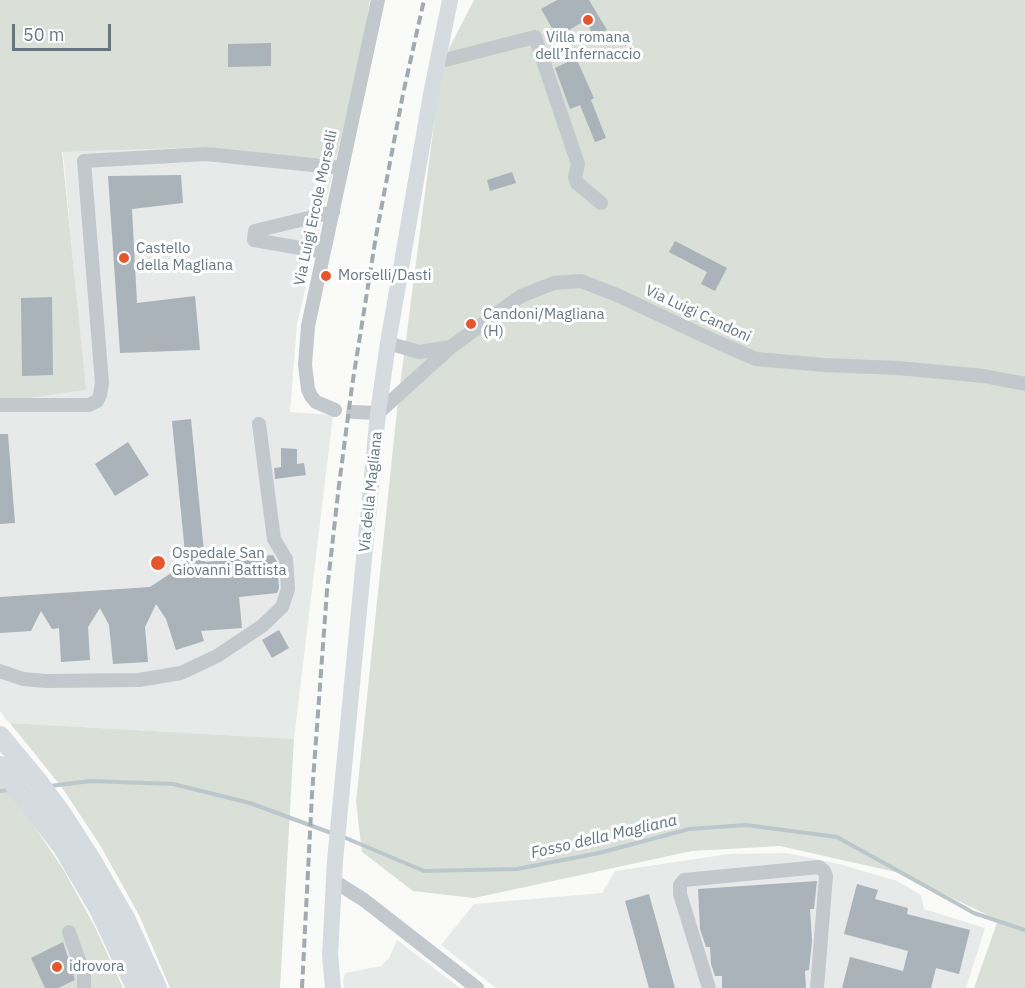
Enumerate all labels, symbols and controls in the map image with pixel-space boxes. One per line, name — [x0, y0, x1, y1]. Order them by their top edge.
scale bar — [15, 12, 114, 50]
marker: Villa romana dell’Infernaccio — [581, 13, 595, 27]
text: 50 m — [23, 23, 65, 46]
place label: Villa romana dell’Infernaccio — [535, 29, 641, 64]
street label: Via Luigi Ercole Morselli — [291, 129, 341, 287]
place label: Castello della Magliana — [136, 240, 233, 275]
marker: Castello della Magliana — [117, 251, 131, 265]
place label: Morselli/Dasti — [338, 267, 431, 285]
marker: Morselli/Dasti — [319, 269, 333, 283]
street label: Via Luigi Candoni — [642, 282, 754, 346]
place label: Candoni/Magliana (H) — [483, 306, 604, 341]
marker: Candoni/Magliana (H) — [464, 317, 478, 331]
street label: Via della Magliana — [356, 431, 386, 553]
place label: Ospedale San Giovanni Battista — [172, 545, 286, 580]
marker: Ospedale San Giovanni Battista — [149, 554, 167, 572]
water label: Fosso della Magliana — [529, 811, 679, 863]
place label: idrovora — [69, 958, 124, 976]
marker: idrovora — [50, 960, 64, 974]

